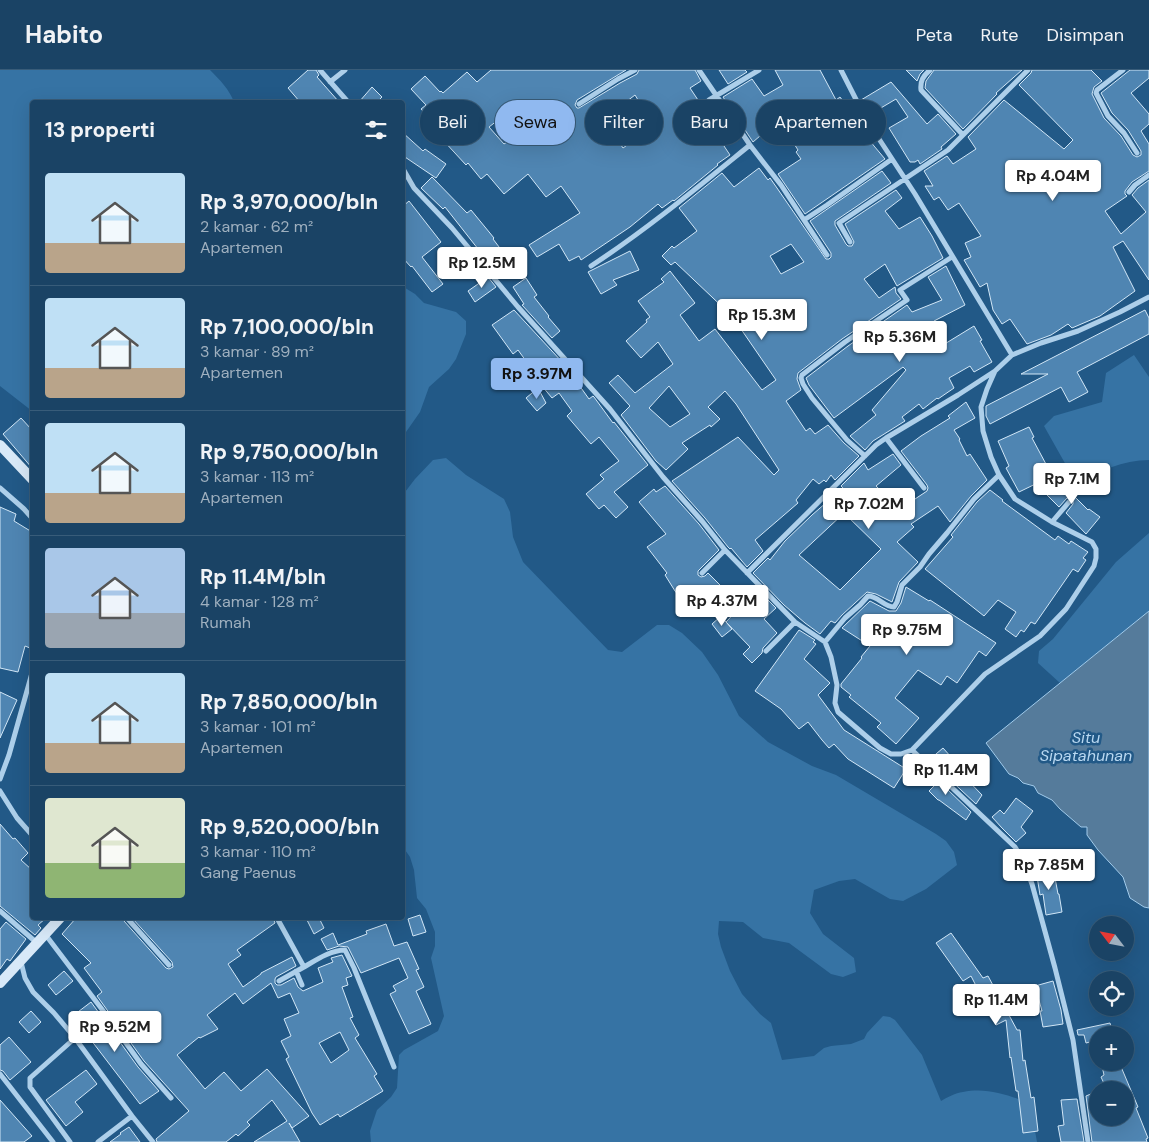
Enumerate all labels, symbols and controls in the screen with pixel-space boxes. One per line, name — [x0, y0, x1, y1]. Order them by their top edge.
text: Habito — [25, 19, 103, 50]
text: Peta — [916, 23, 952, 47]
text: Rute — [980, 23, 1019, 47]
text: Disimpan — [1047, 23, 1124, 47]
chip: Beli — [420, 100, 485, 145]
chip: Sewa — [495, 100, 575, 145]
chip: Filter — [585, 100, 663, 145]
chip: Baru — [673, 100, 746, 145]
chip: Apartemen — [756, 100, 886, 145]
text: 13 properti — [45, 116, 155, 144]
icon: filters — [362, 116, 390, 144]
pin: Rp 4.04M — [1001, 160, 1105, 202]
text: Rp 4.04M — [1016, 165, 1090, 186]
text: Rp 3,970,000/bln — [200, 188, 378, 216]
icon: home — [85, 193, 145, 253]
text: 2 kamar · 62 m² — [200, 216, 313, 237]
text: Apartemen — [200, 237, 283, 258]
pin: Rp 12.5M — [430, 246, 534, 289]
text: Rp 12.5M — [448, 252, 516, 273]
pin: Rp 15.3M — [710, 298, 814, 341]
text: Rp 15.3M — [728, 304, 796, 325]
text: Rp 7,100,000/bln — [200, 313, 374, 341]
icon: home — [85, 318, 145, 378]
pin: Rp 5.36M — [848, 320, 952, 363]
text: Rp 5.36M — [864, 326, 936, 347]
text: 3 kamar · 89 m² — [200, 341, 314, 362]
pin: Rp 3.97M — [485, 358, 589, 400]
text: Apartemen — [200, 362, 283, 383]
text: Rp 3.97M — [502, 363, 572, 384]
text: Rp 9,750,000/bln — [200, 438, 378, 466]
icon: home — [85, 443, 145, 503]
pin: Rp 7.1M — [1026, 462, 1118, 505]
text: 3 kamar · 113 m² — [200, 466, 314, 487]
text: Rp 7.1M — [1044, 468, 1100, 489]
text: Apartemen — [200, 487, 283, 508]
pin: Rp 7.02M — [817, 488, 921, 530]
text: Rp 7.02M — [834, 493, 904, 514]
text: Rp 11.4M/bln — [200, 563, 326, 591]
icon: home — [85, 568, 145, 628]
pin: Rp 4.37M — [670, 584, 774, 627]
text: Rp 4.37M — [686, 590, 758, 611]
text: 4 kamar · 128 m² — [200, 591, 319, 612]
text: Rumah — [200, 612, 251, 633]
pin: Rp 9.75M — [855, 614, 959, 656]
text: Rp 9.75M — [872, 619, 942, 640]
text: Rp 7,850,000/bln — [200, 688, 378, 716]
icon: home — [85, 693, 145, 753]
text: 3 kamar · 101 m² — [200, 716, 316, 737]
water label: Situ Sipatahunan — [1040, 727, 1132, 766]
text: Apartemen — [200, 737, 283, 758]
pin: Rp 11.4M — [894, 754, 998, 796]
text: Rp 11.4M — [914, 759, 978, 780]
text: Rp 9,520,000/bln — [200, 813, 380, 841]
icon: home — [85, 818, 145, 878]
text: 3 kamar · 110 m² — [200, 841, 316, 862]
pin: Rp 7.85M — [997, 848, 1101, 891]
text: Rp 7.85M — [1014, 854, 1084, 875]
text: Gang Paenus — [200, 862, 296, 883]
north arrow — [1089, 916, 1134, 961]
map controls — [1089, 916, 1134, 1126]
button: locate — [1089, 971, 1134, 1016]
pin: Rp 11.4M — [944, 984, 1048, 1026]
text: Rp 11.4M — [964, 989, 1028, 1010]
pin: Rp 9.52M — [63, 1010, 167, 1053]
text: Rp 9.52M — [79, 1016, 151, 1037]
button: + — [1089, 1026, 1134, 1071]
button: − — [1089, 1081, 1134, 1126]

